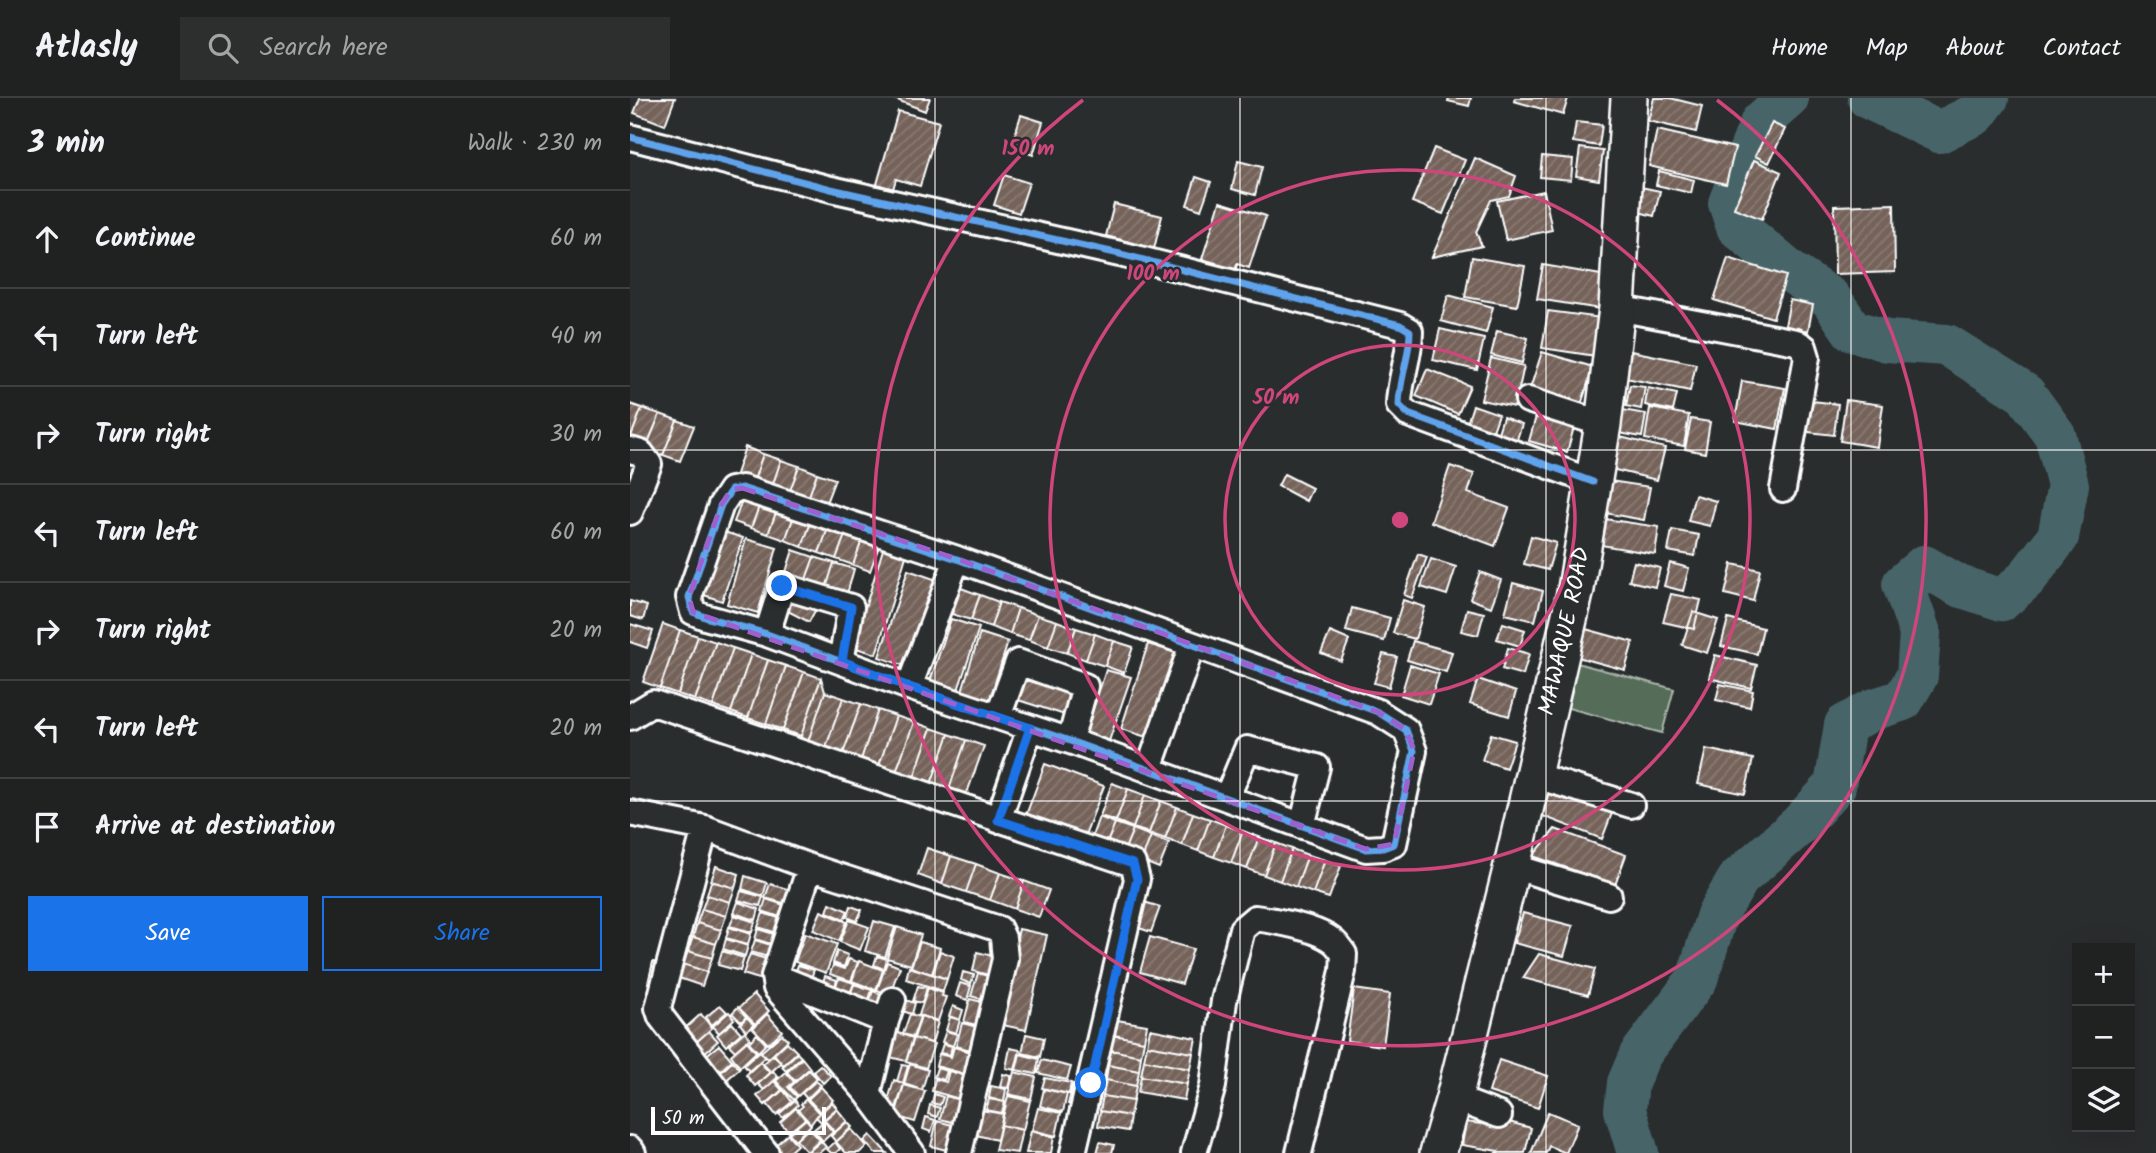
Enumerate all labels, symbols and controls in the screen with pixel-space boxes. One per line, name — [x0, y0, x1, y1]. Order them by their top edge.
search box — [180, 17, 670, 80]
text: Atlasly — [35, 22, 138, 75]
text: Search here — [260, 27, 388, 69]
icon: search — [204, 29, 242, 67]
text: Home — [1771, 29, 1828, 68]
text: Map — [1866, 29, 1908, 68]
text: About — [1946, 29, 2004, 68]
text: Contact — [2042, 29, 2121, 68]
text: 3 min — [28, 120, 105, 168]
text: Walk · 230 m — [467, 126, 602, 162]
text: 150 m — [1001, 133, 1055, 166]
text: Continue — [95, 218, 196, 260]
icon: ahead — [28, 220, 66, 258]
text: 60 m — [550, 221, 602, 257]
text: 100 m — [1126, 258, 1180, 291]
text: Turn left — [95, 316, 198, 358]
icon: left — [28, 318, 66, 356]
text: 40 m — [550, 319, 602, 355]
text: 50 m — [1252, 382, 1299, 415]
text: Turn right — [95, 414, 211, 456]
icon: right — [28, 416, 66, 454]
text: 30 m — [550, 417, 602, 453]
centre of rings — [1388, 508, 1412, 532]
text: Turn left — [95, 512, 198, 554]
icon: left — [28, 514, 66, 552]
text: 60 m — [550, 515, 602, 551]
street label: MAWAQUE ROAD — [1529, 544, 1601, 719]
route end — [766, 570, 797, 601]
text: Turn right — [95, 610, 211, 652]
icon: right — [28, 612, 66, 650]
text: 20 m — [550, 613, 602, 649]
text: Turn left — [95, 708, 198, 750]
icon: left — [28, 710, 66, 748]
text: 20 m — [550, 711, 602, 747]
text: Arrive at destination — [95, 806, 335, 848]
icon: arrive — [28, 808, 66, 846]
button: Save — [28, 896, 308, 971]
button: Share — [322, 896, 602, 971]
map controls — [2072, 943, 2135, 1132]
button: + — [2072, 943, 2135, 1006]
button: − — [2072, 1006, 2135, 1069]
route start — [1075, 1067, 1106, 1098]
button: layers — [2072, 1069, 2135, 1132]
scale bar — [651, 1104, 826, 1136]
text: 50 m — [662, 1104, 704, 1134]

